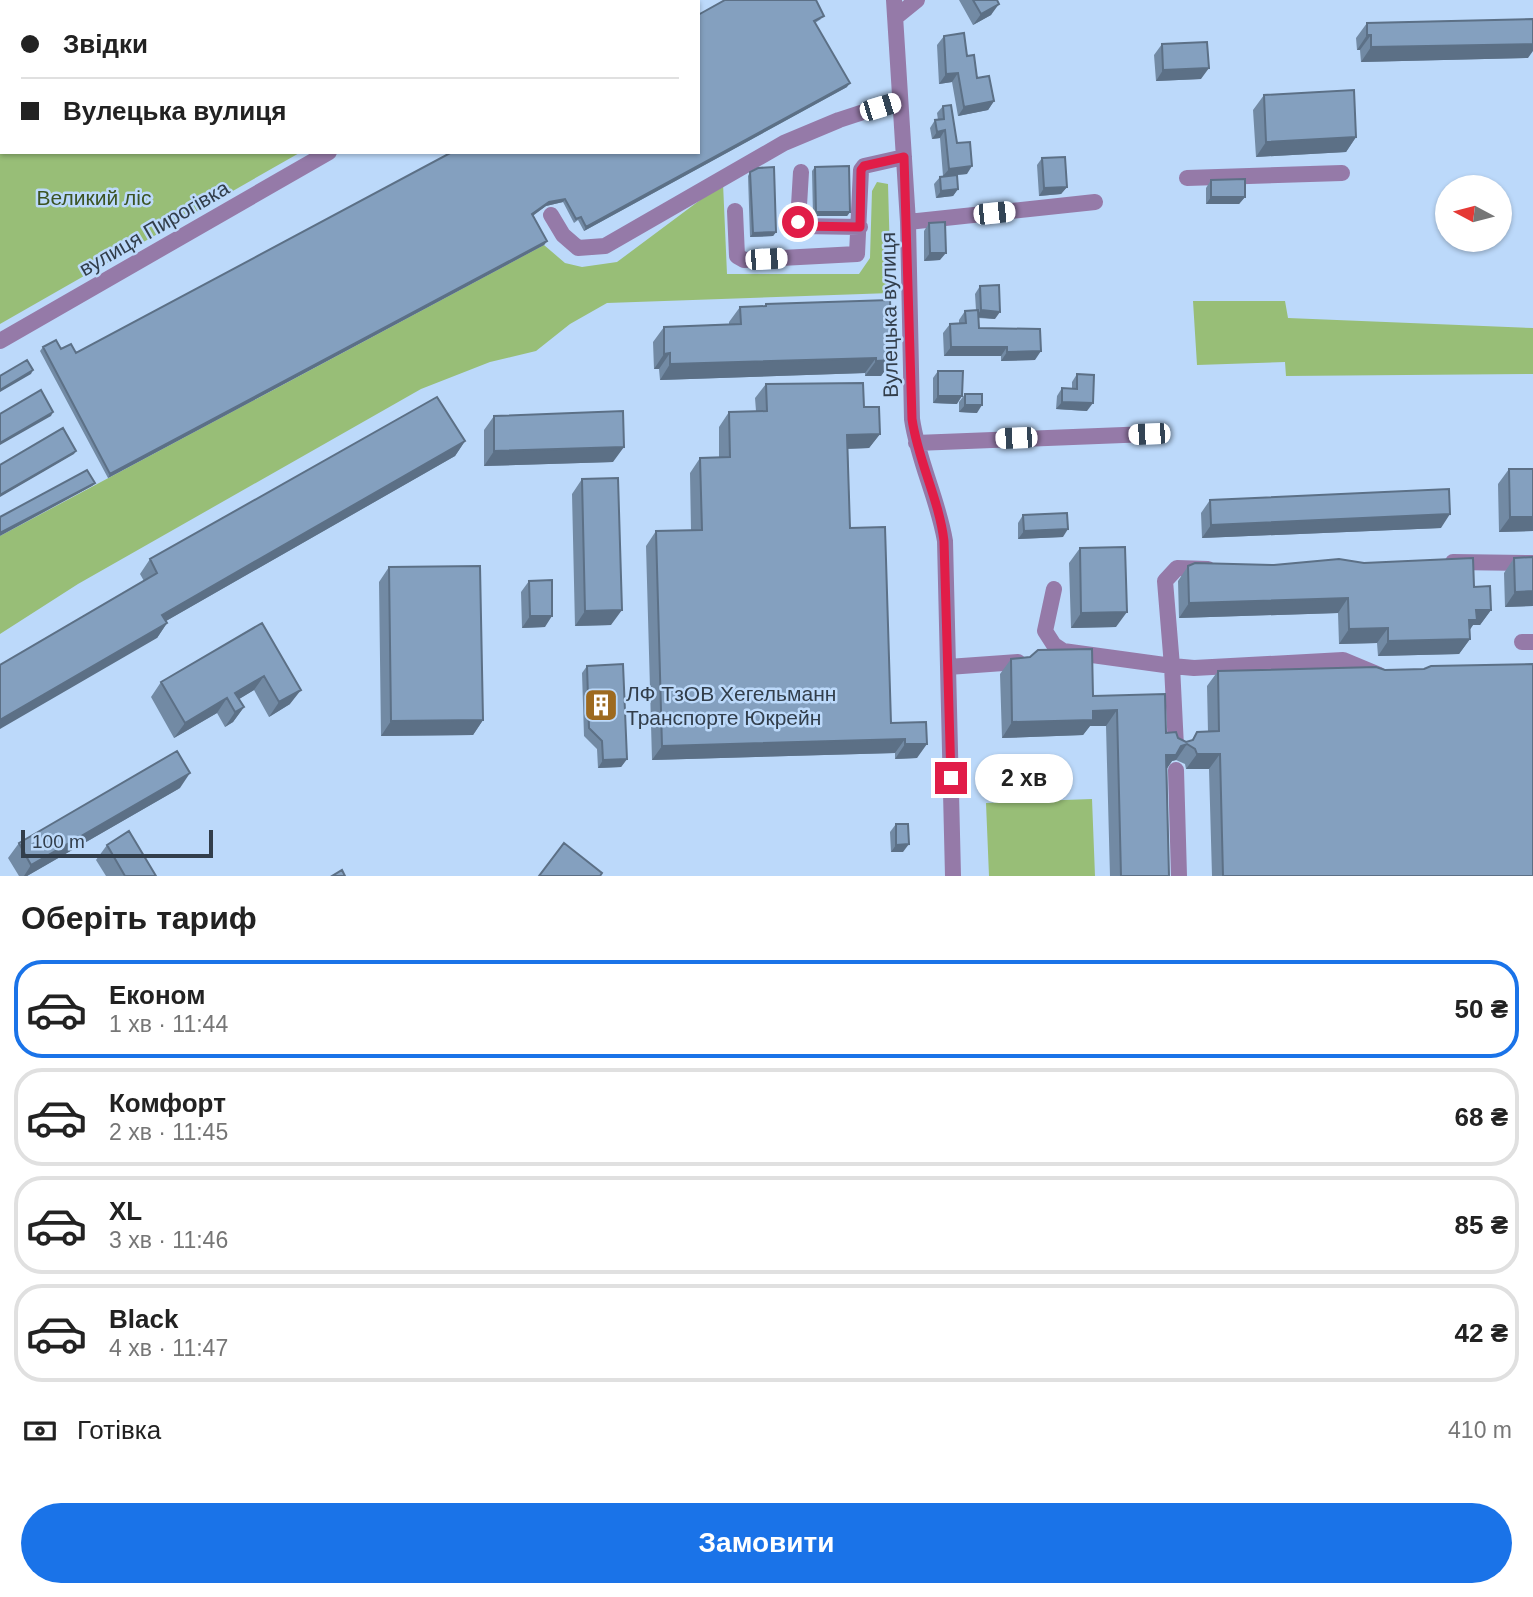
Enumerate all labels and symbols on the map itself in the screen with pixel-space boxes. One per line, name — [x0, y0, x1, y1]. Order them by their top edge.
car — [857, 91, 904, 123]
north arrow — [1435, 175, 1512, 252]
street label: вулиця Пирогівка — [75, 176, 233, 280]
park label: Великий ліс — [37, 186, 151, 209]
car — [973, 200, 1016, 226]
route start — [782, 206, 814, 238]
street label: Вулецька вулиця — [876, 232, 902, 398]
car — [745, 247, 788, 271]
car — [1128, 423, 1171, 445]
car — [995, 427, 1038, 449]
place label: ЛФ ТзОВ Хегельманн Транспорте Юкрейн — [626, 682, 836, 729]
building icon: ЛФ ТзОВ Хегельманн Транспорте Юкрейн — [582, 686, 620, 724]
callout: 2 хв — [976, 754, 1074, 802]
route end — [935, 762, 967, 794]
scale bar — [21, 827, 214, 859]

